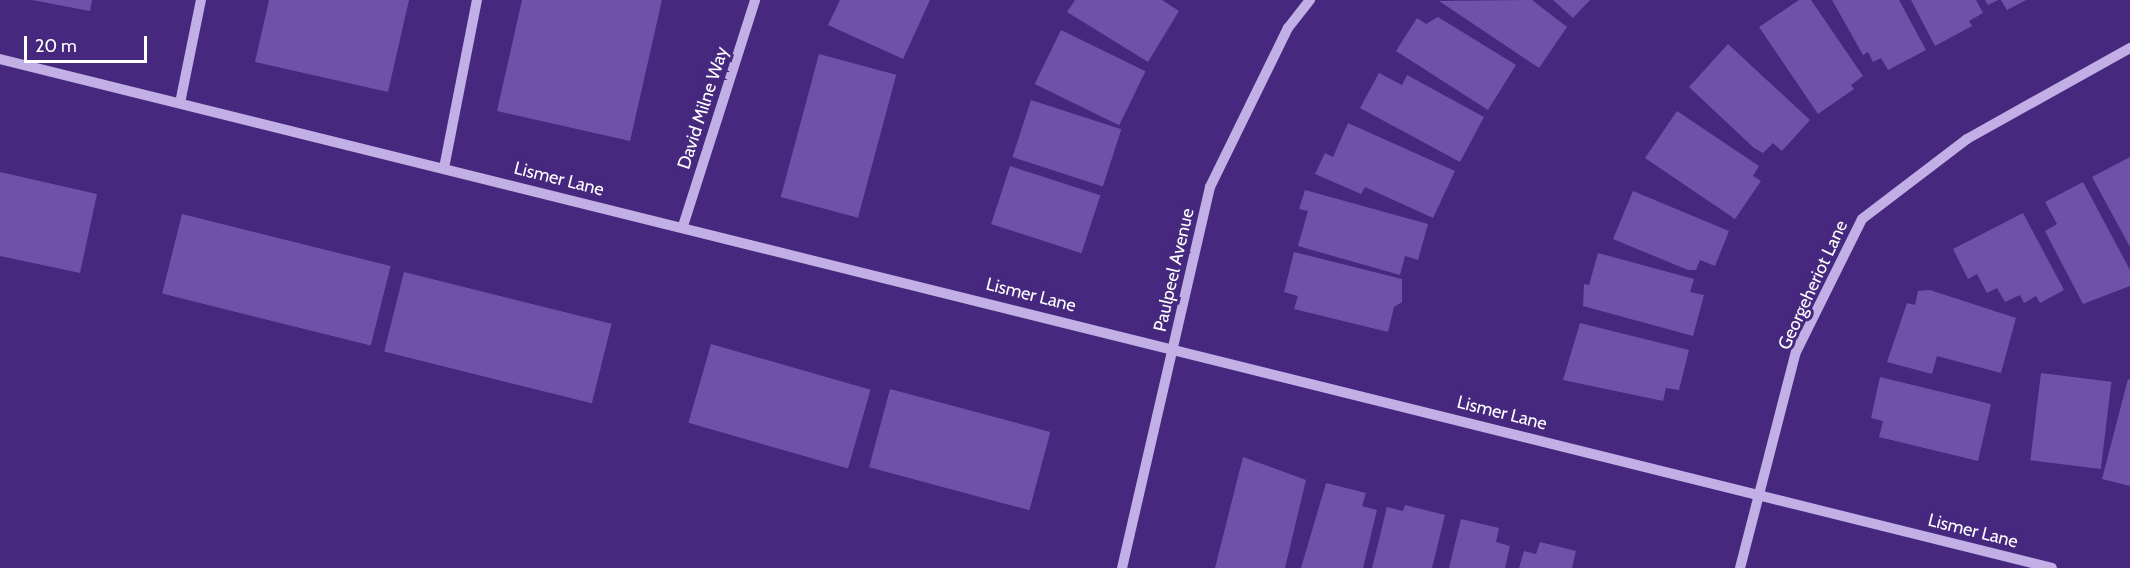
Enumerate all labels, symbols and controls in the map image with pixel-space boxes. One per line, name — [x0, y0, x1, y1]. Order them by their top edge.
scale bar — [27, 24, 150, 62]
text: 20 m — [35, 35, 77, 57]
street label: David Milne Way — [673, 44, 733, 172]
street label: Lismer Lane — [512, 157, 606, 201]
street label: Paulpeel Avenue — [1149, 206, 1199, 334]
street label: Georgeheriot Lane — [1774, 217, 1852, 353]
street label: Lismer Lane — [984, 273, 1078, 317]
street label: Lismer Lane — [1455, 391, 1549, 435]
street label: Lismer Lane — [1926, 509, 2020, 553]

